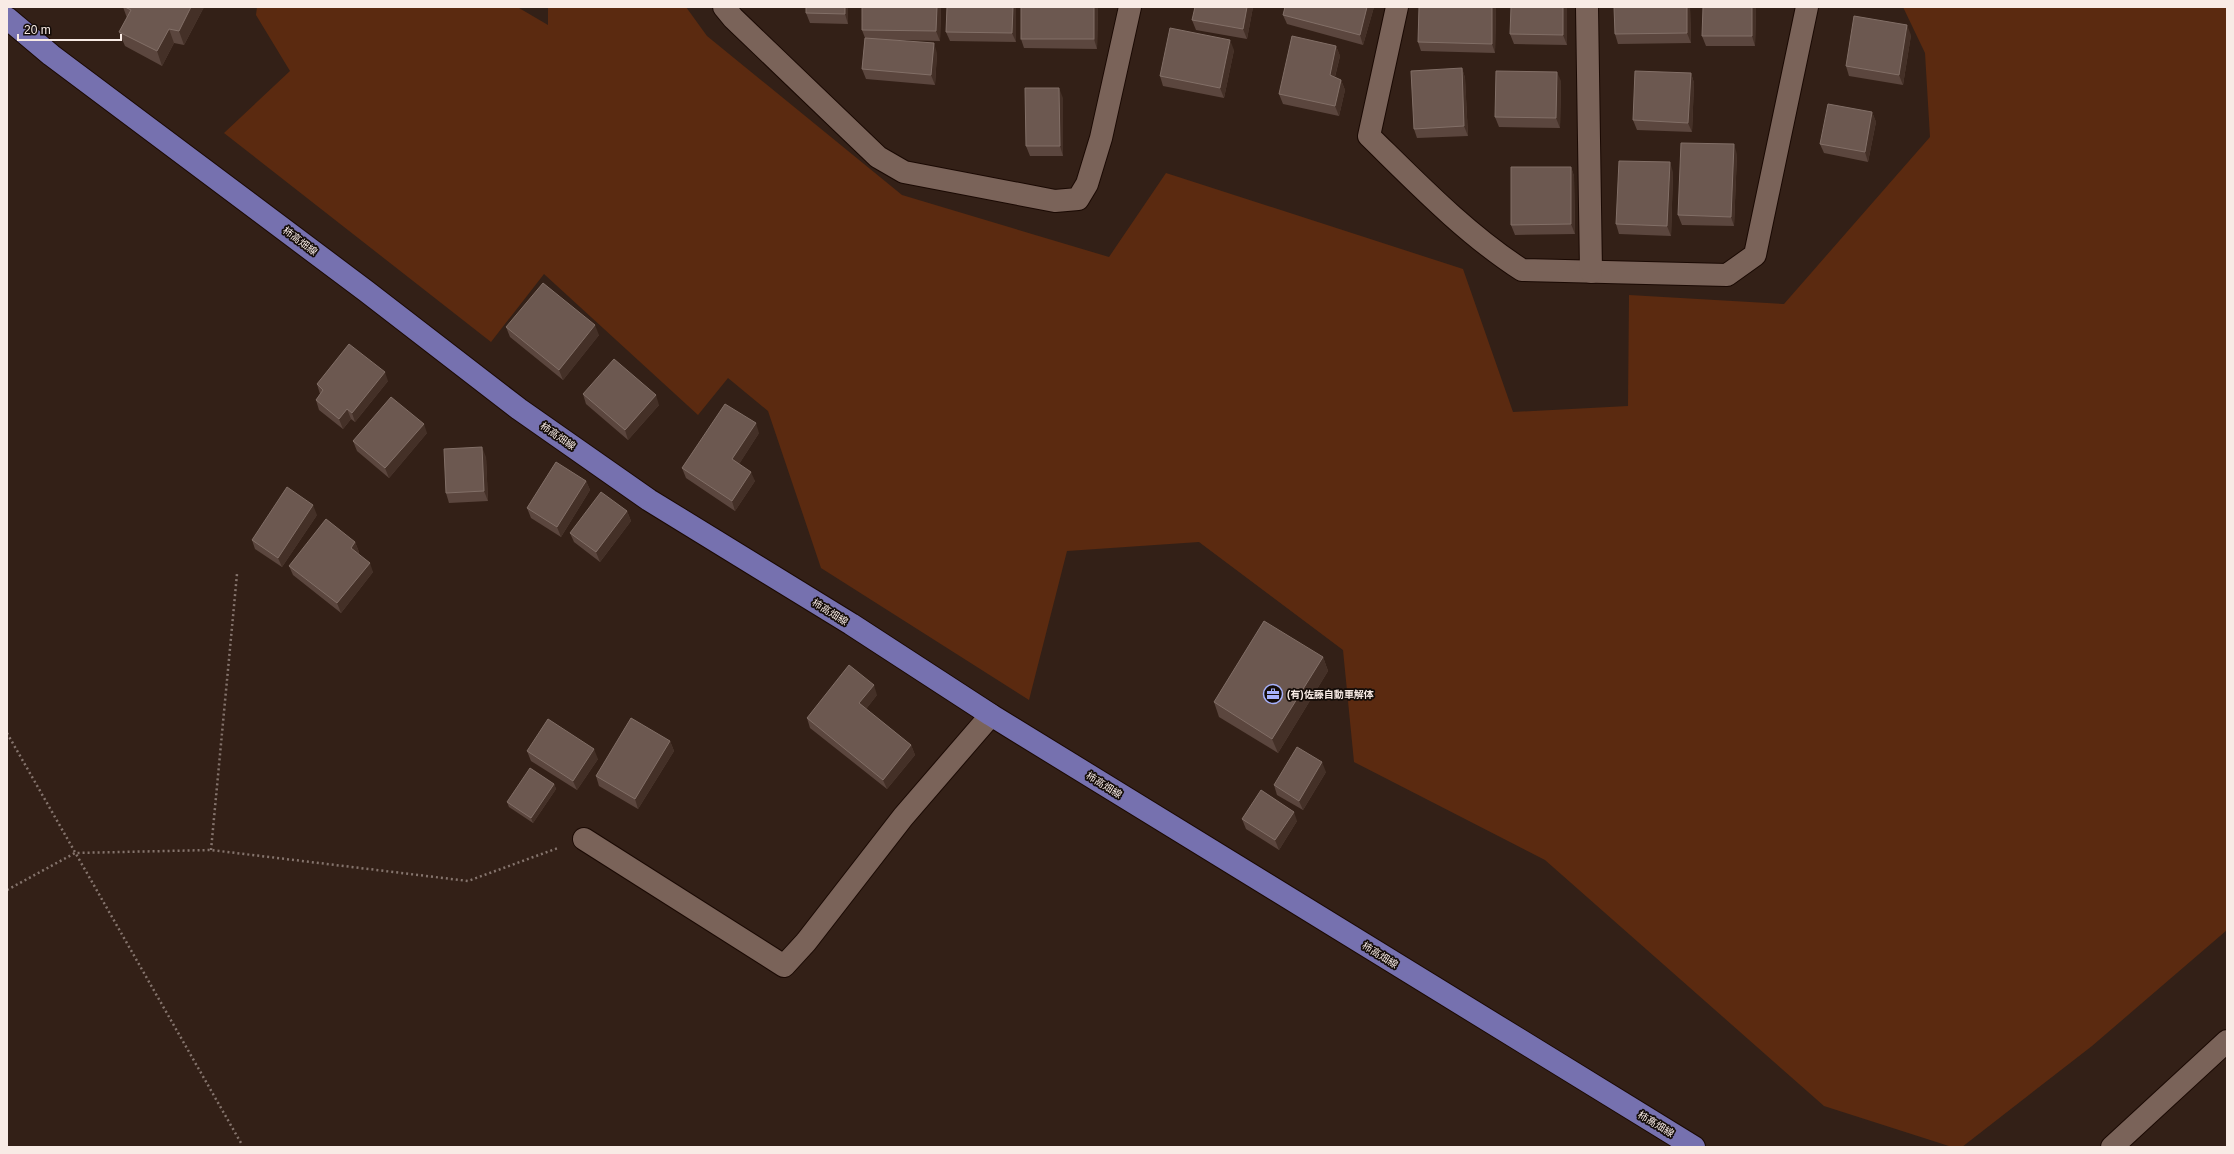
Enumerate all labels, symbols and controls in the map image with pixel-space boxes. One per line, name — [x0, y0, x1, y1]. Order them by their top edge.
scale bar — [18, 16, 121, 42]
text: 20 m — [24, 23, 51, 37]
street label: 柿高畑線 — [281, 225, 319, 257]
street label: 柿高畑線 — [538, 420, 578, 452]
street label: 柿高畑線 — [810, 597, 850, 627]
office icon: (有)佐藤自動車解体 — [1262, 683, 1284, 705]
place label: (有)佐藤自動車解体 — [1287, 689, 1374, 700]
street label: 柿高畑線 — [1084, 770, 1124, 800]
street label: 柿高畑線 — [1360, 940, 1400, 970]
street label: 柿高畑線 — [1636, 1109, 1676, 1139]

